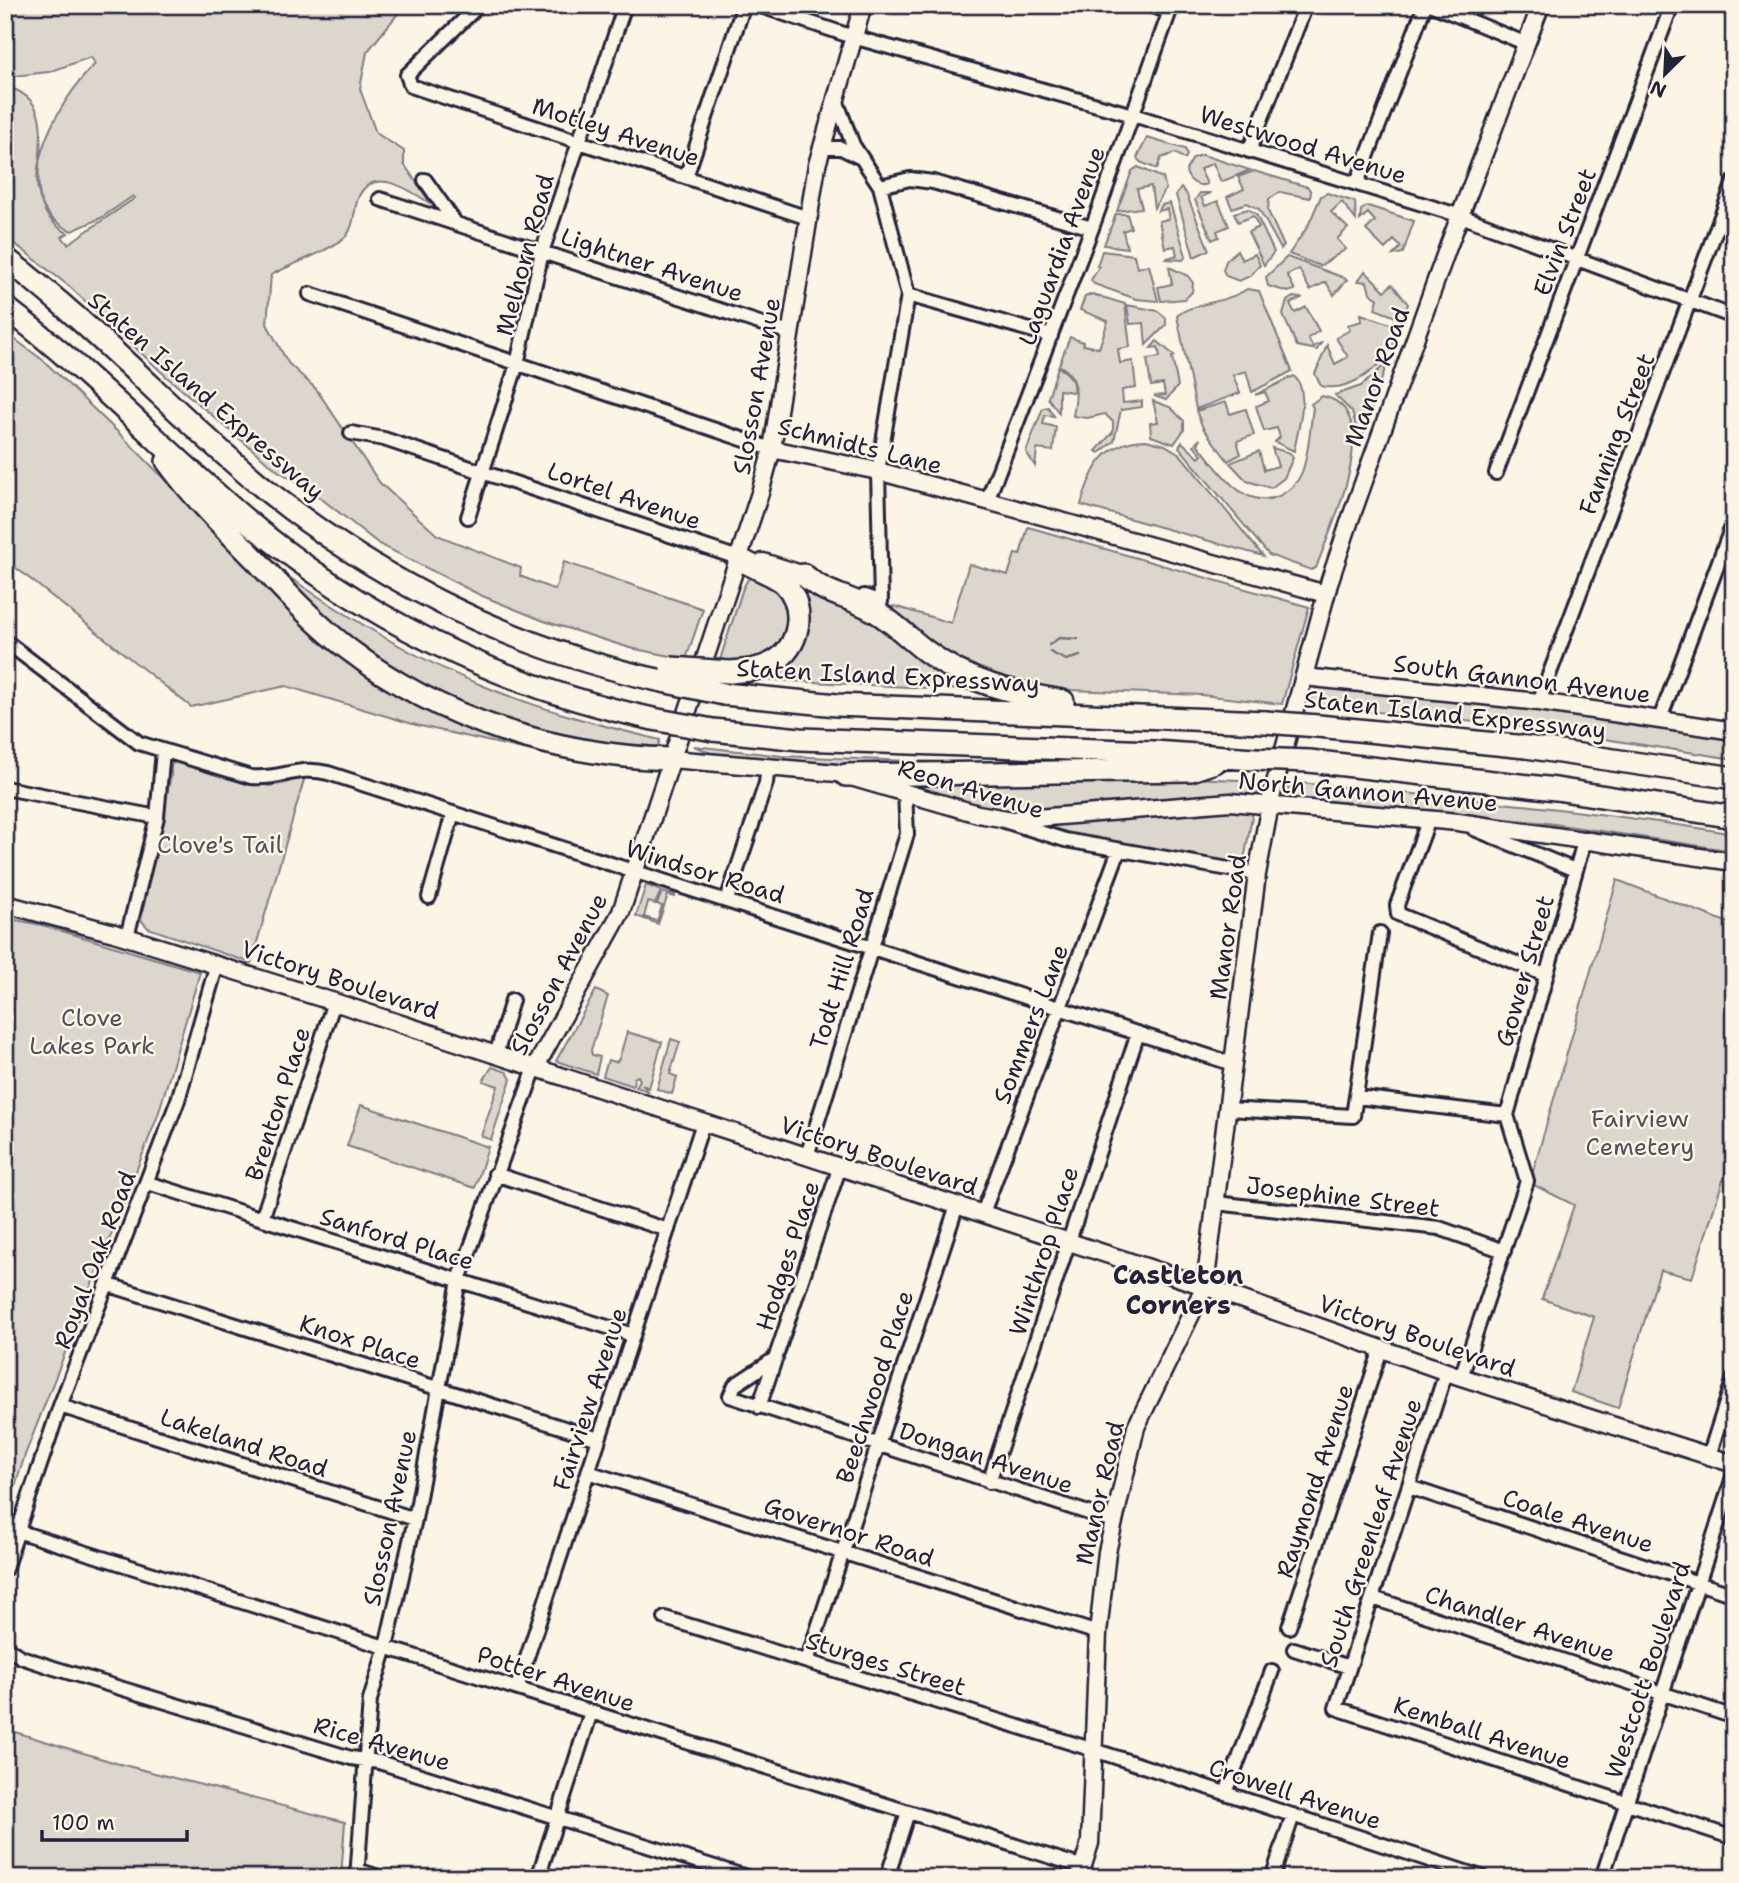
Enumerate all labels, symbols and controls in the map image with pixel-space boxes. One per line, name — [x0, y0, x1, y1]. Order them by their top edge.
north arrow — [1630, 38, 1700, 108]
text: N — [1646, 75, 1670, 104]
street label: Motley Avenue — [528, 90, 704, 174]
street label: Westwood Avenue — [1196, 98, 1410, 192]
street label: Laguardia Avenue — [1011, 142, 1113, 350]
street label: Elvin Street — [1526, 164, 1604, 300]
street label: Melhorn Road — [488, 171, 562, 339]
street label: Lightner Avenue — [557, 220, 747, 310]
street label: Staten Island Expressway — [81, 284, 331, 508]
street label: Slosson Avenue — [726, 295, 788, 477]
street label: Manor Road — [1337, 303, 1417, 451]
street label: Fanning Street — [1571, 349, 1663, 519]
street label: Schmidts Lane — [775, 410, 945, 482]
street label: Lortel Avenue — [543, 455, 705, 537]
street label: South Gannon Avenue — [1392, 647, 1652, 711]
street label: Staten Island Expressway — [736, 652, 1040, 700]
street label: Staten Island Expressway — [1302, 683, 1608, 747]
street label: Reon Avenue — [894, 752, 1048, 826]
street label: North Gannon Avenue — [1237, 765, 1499, 819]
park label: Clove's Tail — [157, 829, 284, 861]
street label: Windsor Road — [622, 833, 788, 911]
street label: Manor Road — [1202, 852, 1254, 1002]
street label: Todt Hill Road — [802, 884, 882, 1054]
street label: Slosson Avenue — [503, 887, 615, 1061]
street label: Gower Street — [1488, 891, 1562, 1051]
street label: Victory Boulevard — [237, 933, 443, 1027]
street label: Sommers Lane — [986, 940, 1076, 1108]
park label: Clove Lakes Park — [29, 1002, 155, 1062]
street label: Brenton Place — [238, 1023, 318, 1185]
park label: Fairview Cemetery — [1586, 1103, 1694, 1163]
street label: Victory Boulevard — [776, 1109, 982, 1203]
street label: Winthrop Place — [1002, 1162, 1086, 1340]
street label: Royal Oak Road — [46, 1166, 144, 1354]
street label: Josephine Street — [1244, 1169, 1442, 1225]
street label: Hodges Place — [749, 1177, 827, 1335]
street label: Sanford Place — [316, 1200, 478, 1278]
district label: Castleton Corners — [1113, 1257, 1243, 1322]
street label: Beechwood Place — [829, 1286, 921, 1488]
street label: Victory Boulevard — [1314, 1287, 1520, 1385]
street label: Fairview Avenue — [545, 1303, 635, 1495]
street label: Knox Place — [295, 1307, 425, 1377]
street label: Raymond Avenue — [1269, 1380, 1361, 1582]
street label: South Greenleaf Avenue — [1312, 1394, 1430, 1672]
street label: Lakeland Road — [156, 1401, 332, 1485]
street label: Dongan Avenue — [895, 1415, 1077, 1501]
street label: Manor Road — [1068, 1418, 1132, 1568]
street label: Slosson Avenue — [356, 1427, 424, 1609]
street label: Coale Avenue — [1498, 1482, 1658, 1560]
street label: Governor Road — [760, 1489, 938, 1575]
street label: Westcott Boulevard — [1598, 1557, 1698, 1783]
street label: Chandler Avenue — [1421, 1578, 1619, 1670]
street label: Sturges Street — [802, 1624, 970, 1704]
street label: Potter Avenue — [473, 1638, 639, 1720]
street label: Kemball Avenue — [1389, 1689, 1575, 1777]
street label: Rice Avenue — [310, 1709, 454, 1779]
street label: Crowell Avenue — [1205, 1751, 1385, 1837]
scale bar — [42, 1799, 187, 1843]
text: 100 m — [52, 1809, 115, 1837]

